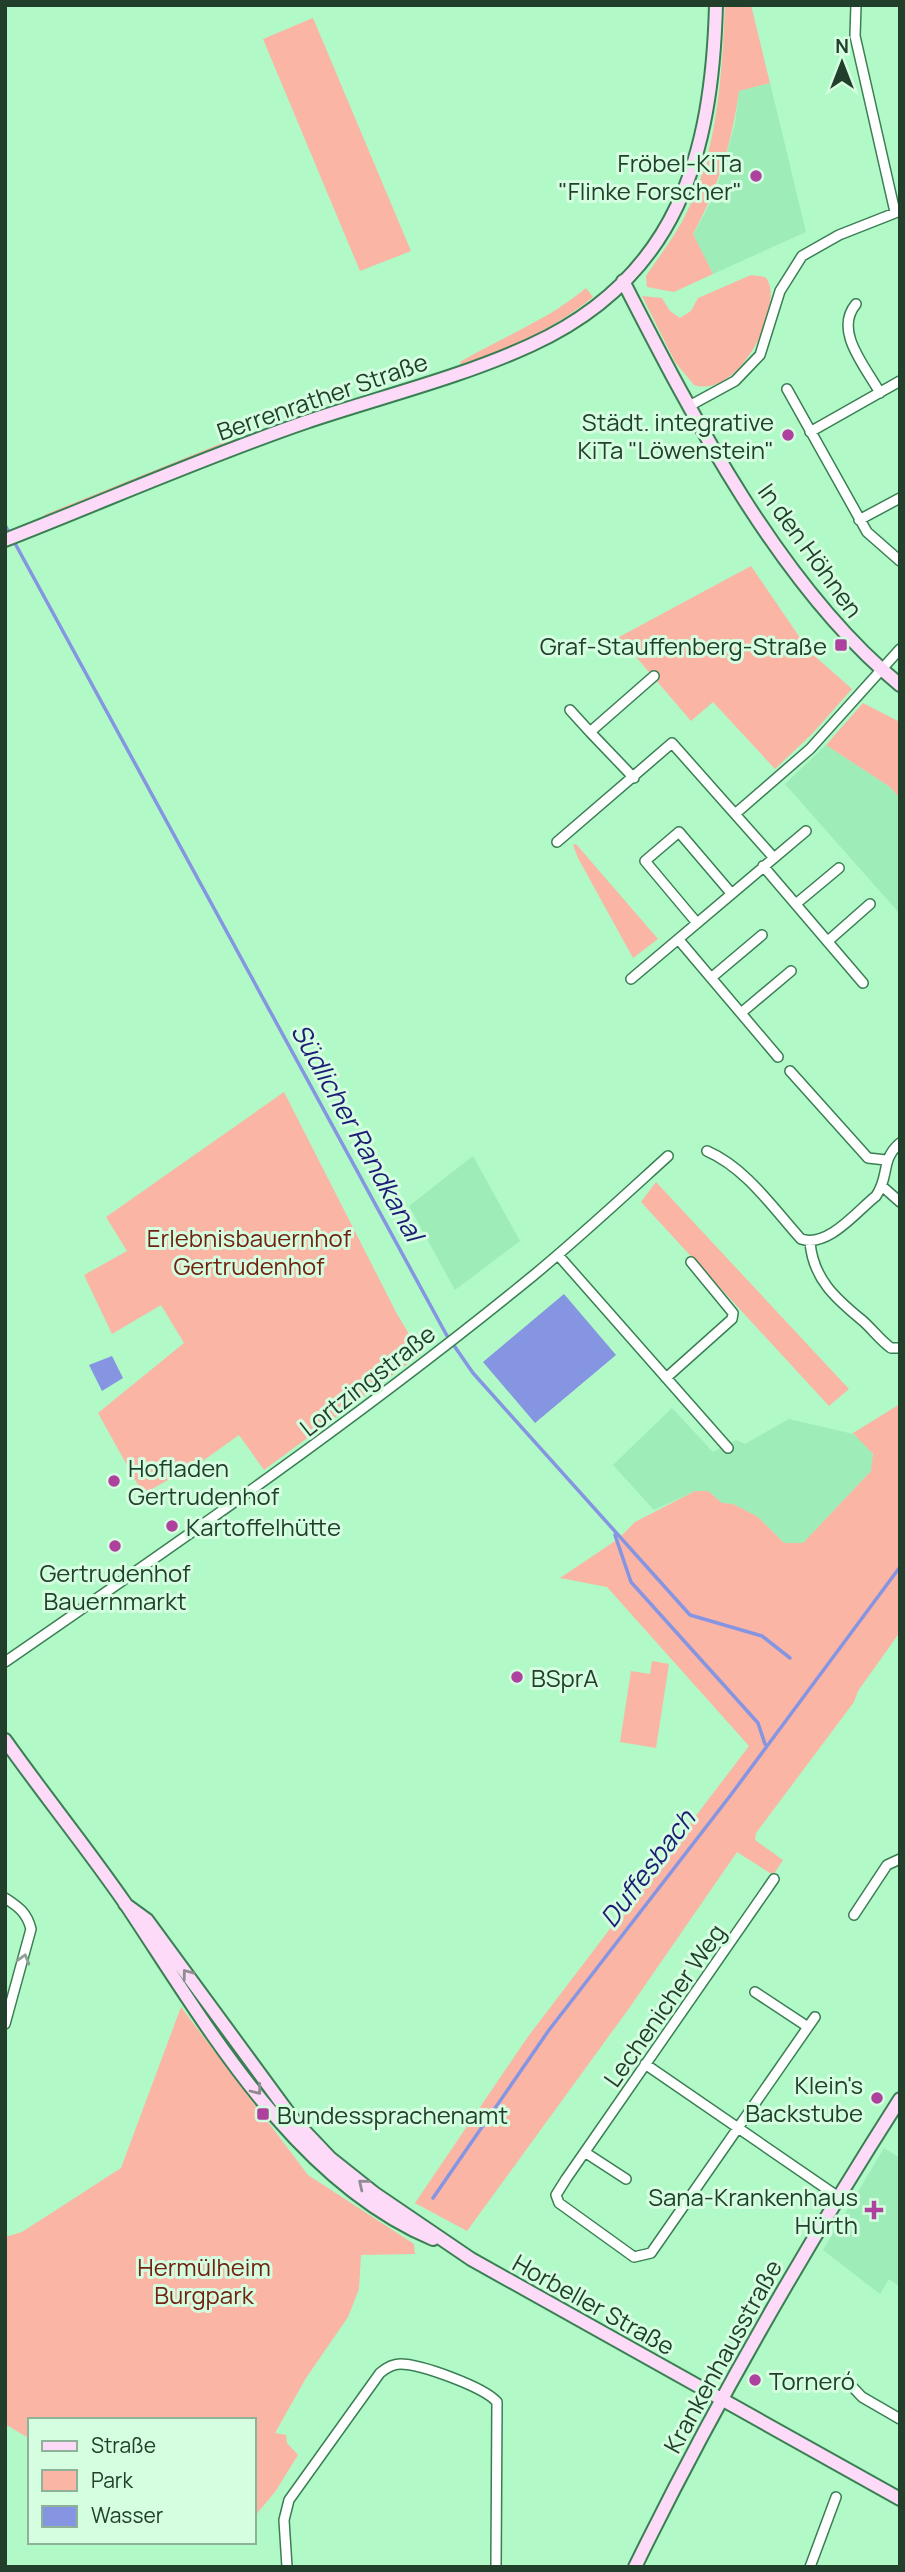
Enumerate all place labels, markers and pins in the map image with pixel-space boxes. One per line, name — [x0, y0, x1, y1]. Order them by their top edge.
place label: Fröbel-KiTa "Flinke Forscher" — [558, 146, 742, 207]
marker: Fröbel-KiTa "Flinke Forscher" — [748, 168, 764, 184]
place label: Städt. integrative KiTa "Löwenstein" — [578, 405, 774, 466]
marker: Städt. integrative KiTa "Löwenstein" — [780, 427, 796, 443]
place label: Graf-Stauffenberg-Straße — [540, 629, 827, 662]
marker: Graf-Stauffenberg-Straße — [833, 637, 849, 653]
place label: Hofladen Gertrudenhof — [128, 1451, 280, 1512]
marker: Hofladen Gertrudenhof — [106, 1473, 122, 1489]
place label: Kartoffelhütte — [186, 1510, 341, 1543]
marker: Kartoffelhütte — [164, 1518, 180, 1534]
marker: Gertrudenhof Bauernmarkt — [107, 1538, 123, 1554]
place label: Gertrudenhof Bauernmarkt — [39, 1556, 191, 1617]
place label: BSprA — [531, 1661, 599, 1694]
marker: BSprA — [509, 1669, 525, 1685]
place label: Klein's Backstube — [745, 2068, 863, 2129]
marker: Klein's Backstube — [869, 2090, 885, 2106]
place label: Bundessprachenamt — [277, 2098, 508, 2131]
marker: Bundessprachenamt — [255, 2106, 271, 2122]
place label: Sana-Krankenhaus Hürth — [648, 2180, 858, 2241]
marker: Sana-Krankenhaus Hürth — [864, 2200, 884, 2220]
place label: Torneró — [769, 2364, 855, 2397]
marker: Torneró — [747, 2372, 763, 2388]

